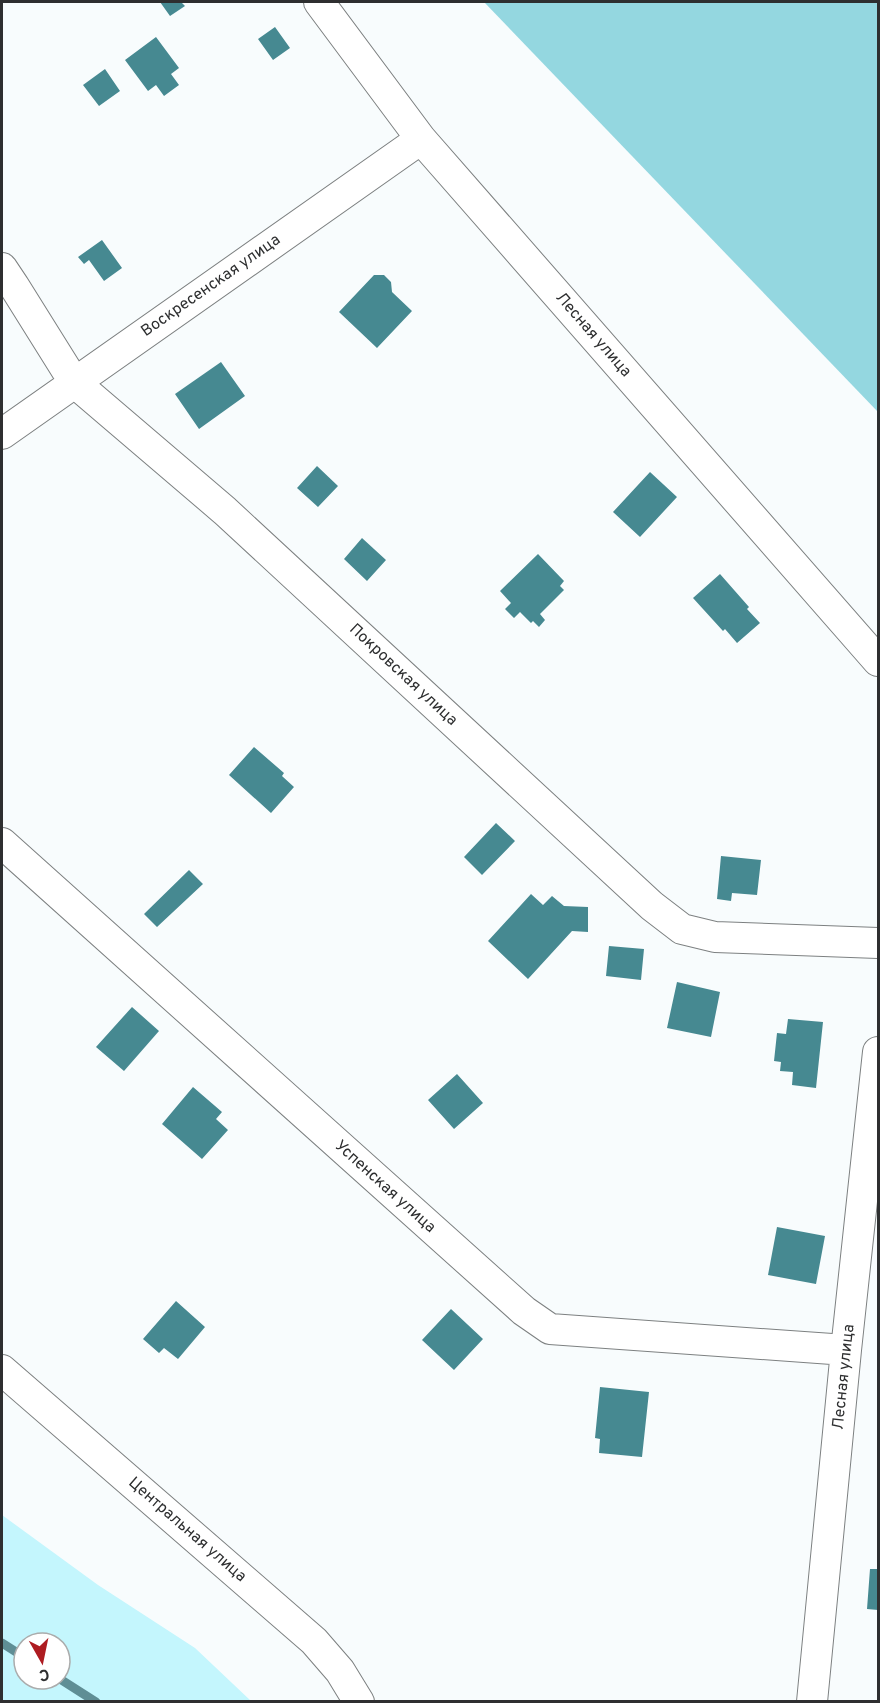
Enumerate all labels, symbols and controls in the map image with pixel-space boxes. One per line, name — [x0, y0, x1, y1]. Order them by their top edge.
street label: Воскресенская улица — [137, 230, 285, 342]
street label: Лесная улица — [551, 288, 635, 382]
street label: Покровская улица — [345, 620, 461, 730]
street label: Успенская улица — [330, 1136, 440, 1238]
street label: Лесная улица — [829, 1323, 859, 1431]
street label: Центральная улица — [124, 1473, 250, 1587]
north arrow — [12, 1631, 72, 1691]
text: С — [37, 1663, 51, 1685]

